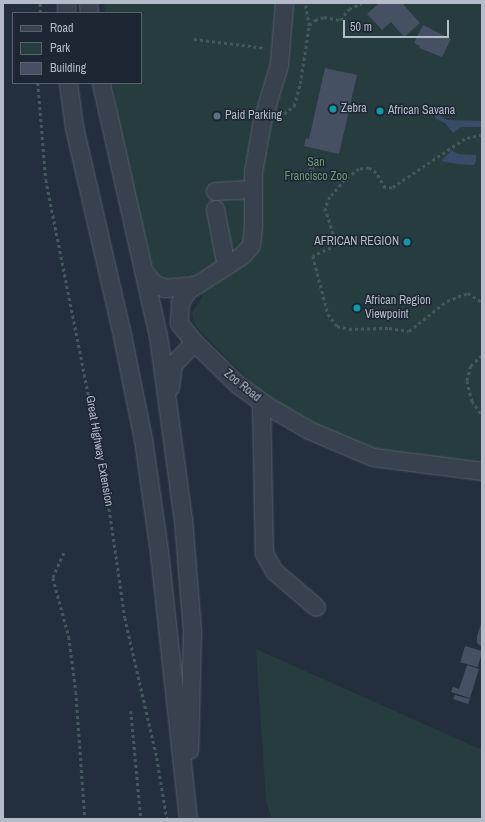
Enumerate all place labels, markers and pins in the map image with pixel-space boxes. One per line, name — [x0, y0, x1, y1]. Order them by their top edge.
place label: Zebra — [341, 102, 367, 116]
marker: Zebra — [328, 104, 338, 114]
place label: African Savana — [388, 104, 455, 118]
marker: African Savana — [375, 106, 385, 116]
place label: Paid Parking — [225, 109, 282, 123]
marker: Paid Parking — [212, 111, 222, 121]
place label: AFRICAN REGION — [314, 235, 399, 249]
marker: AFRICAN REGION — [402, 237, 412, 247]
place label: African Region Viewpoint — [365, 294, 431, 322]
marker: African Region Viewpoint — [352, 303, 362, 313]

